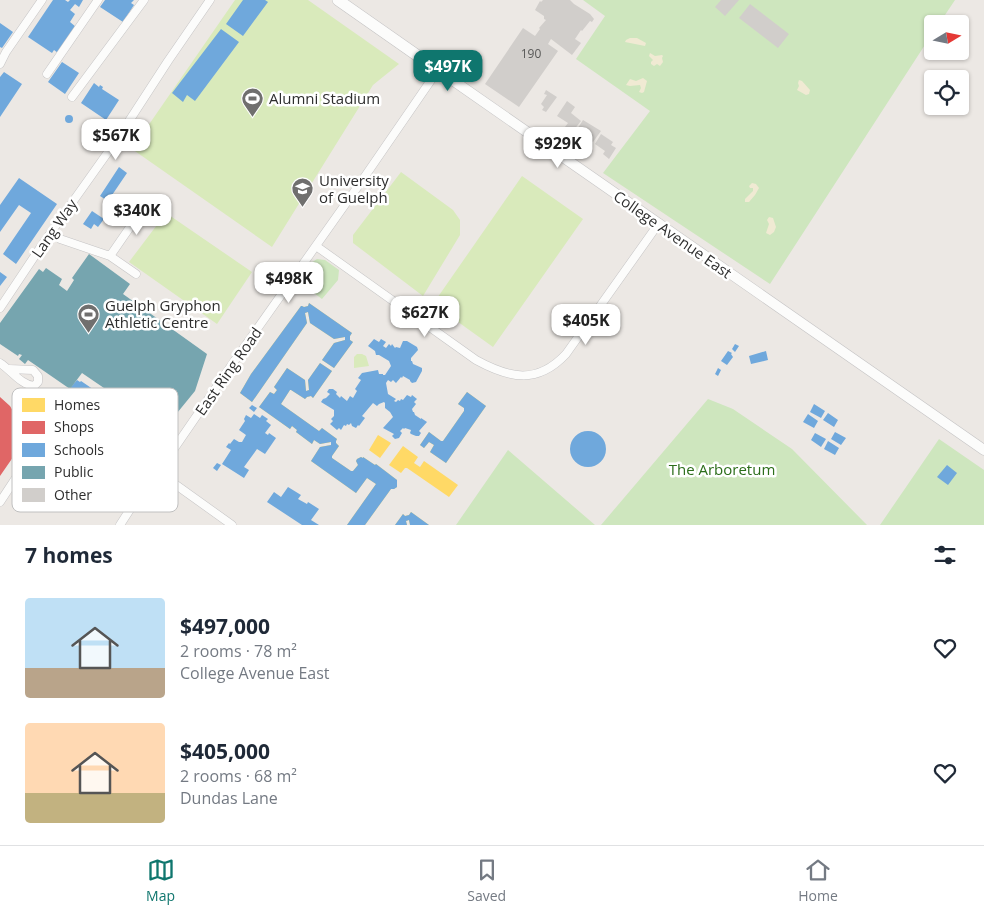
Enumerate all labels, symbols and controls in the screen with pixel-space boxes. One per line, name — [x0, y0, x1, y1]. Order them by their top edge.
north arrow — [924, 15, 969, 60]
map controls — [924, 15, 969, 115]
house number: 190 — [521, 45, 541, 62]
pin: $497K — [413, 49, 483, 92]
text: $497K — [424, 55, 472, 77]
button: locate — [924, 70, 969, 115]
sports icon: Alumni Stadium — [241, 86, 265, 117]
place label: Alumni Stadium — [269, 88, 380, 108]
pin: $567K — [81, 119, 151, 161]
text: $567K — [92, 124, 140, 146]
pin: $929K — [523, 126, 593, 169]
text: $929K — [534, 132, 582, 154]
place label: University of Guelph — [319, 170, 389, 207]
school or university icon: University of Guelph — [291, 177, 315, 208]
street label: College Avenue East — [610, 186, 736, 282]
street label: Lang Way — [27, 194, 82, 261]
pin: $340K — [102, 194, 172, 236]
text: $340K — [113, 199, 161, 221]
pin: $498K — [254, 262, 324, 304]
text: $498K — [265, 267, 313, 289]
place label: Guelph Gryphon Athletic Centre — [105, 295, 221, 332]
pin: $627K — [390, 296, 460, 338]
text: $627K — [401, 301, 449, 323]
sports icon: Guelph Gryphon Athletic Centre — [77, 302, 101, 333]
pin: $405K — [551, 304, 621, 346]
text: $405K — [562, 309, 610, 331]
street label: East Ring Road — [190, 323, 266, 419]
legend — [12, 388, 178, 512]
text: Homes — [54, 395, 101, 414]
text: Shops — [54, 417, 94, 436]
text: Schools — [54, 440, 104, 459]
park label: The Arboretum — [669, 459, 775, 479]
text: Public — [54, 462, 94, 481]
text: Other — [54, 485, 92, 504]
text: 7 homes — [25, 541, 113, 569]
icon: filters — [931, 541, 959, 569]
text: $497,000 — [180, 612, 270, 640]
icon: home — [65, 618, 125, 678]
icon: heart — [931, 634, 959, 662]
text: 2 rooms · 78 m² — [180, 640, 297, 662]
text: College Avenue East — [180, 662, 330, 684]
text: $405,000 — [180, 737, 270, 765]
icon: home — [65, 743, 125, 803]
icon: heart — [931, 759, 959, 787]
text: 2 rooms · 68 m² — [180, 765, 297, 787]
text: Dundas Lane — [180, 787, 278, 809]
tab: Map — [146, 856, 175, 905]
tab: Saved — [467, 856, 506, 905]
tab: Home — [798, 856, 838, 905]

